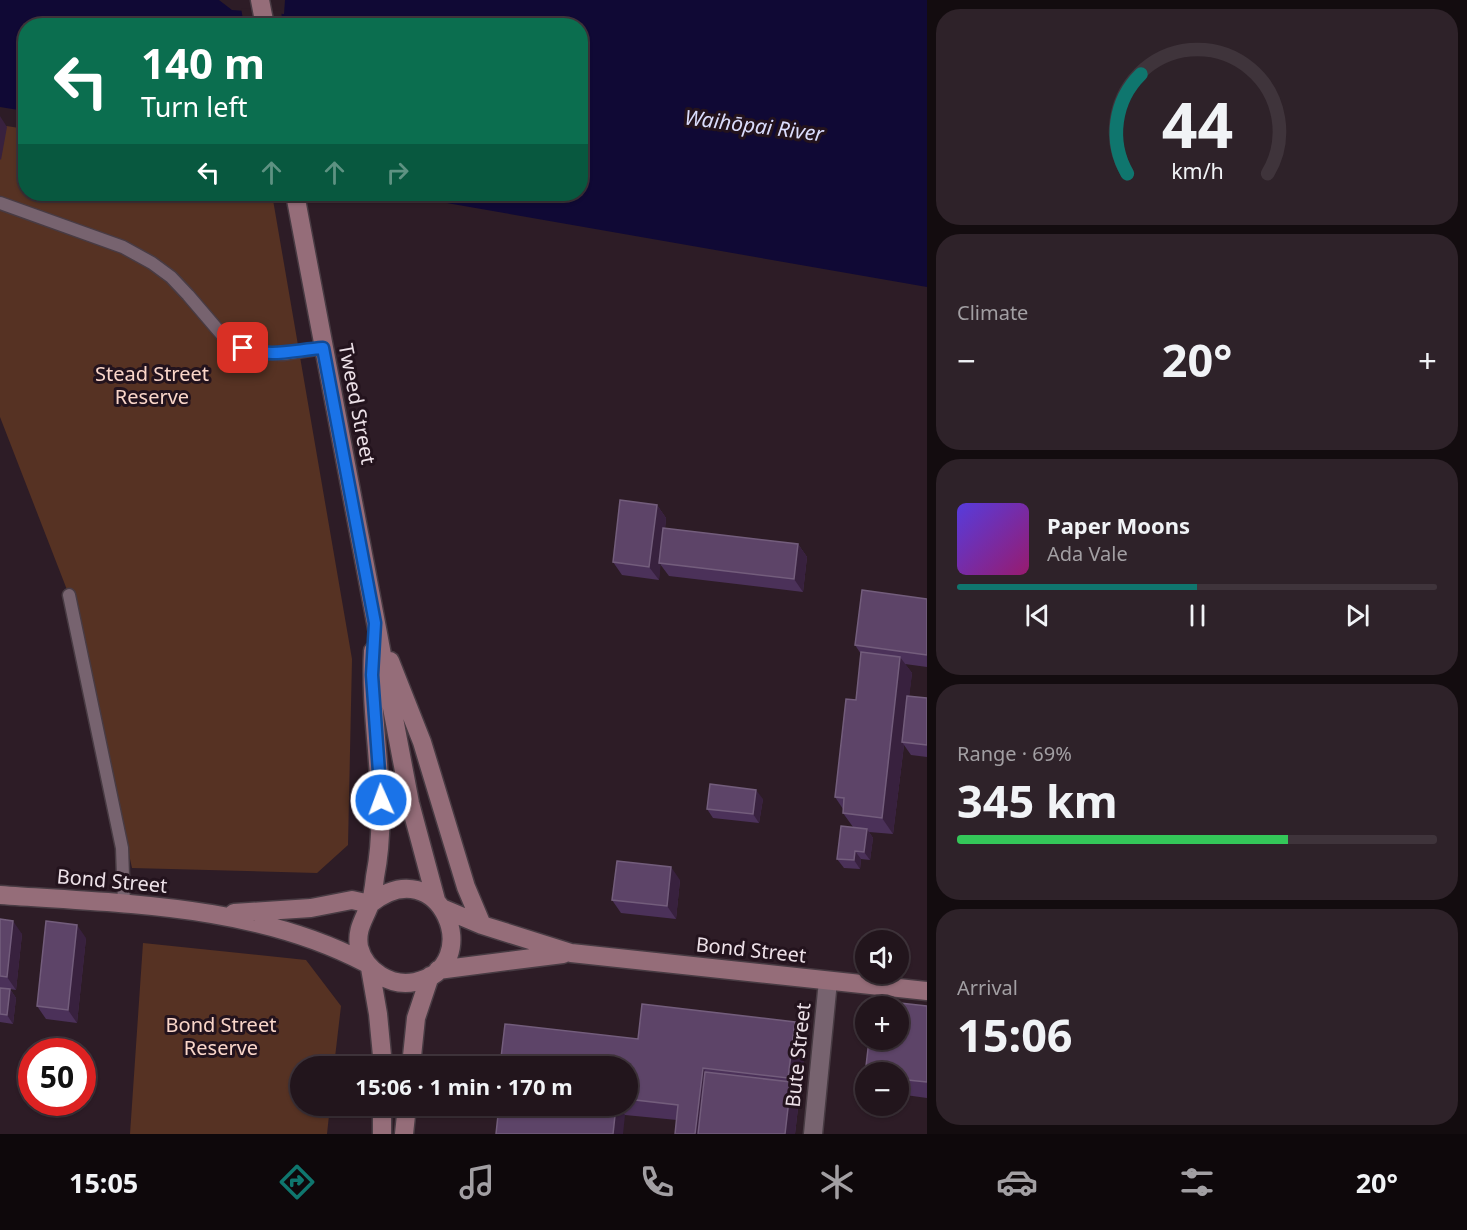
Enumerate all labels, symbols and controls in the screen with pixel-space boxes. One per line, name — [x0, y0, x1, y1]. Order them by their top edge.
text: 140 m — [141, 34, 265, 91]
icon: left — [42, 42, 120, 120]
text: 44 — [1161, 81, 1233, 166]
text: Turn left — [141, 88, 247, 125]
water label: Waihōpai River — [683, 103, 827, 148]
icon: left — [192, 156, 225, 189]
icon: ahead — [255, 156, 288, 189]
icon: ahead — [318, 156, 351, 189]
icon: right — [381, 156, 414, 189]
text: km/h — [1171, 156, 1223, 185]
text: Climate — [957, 299, 1028, 326]
pin — [217, 322, 268, 373]
text: 20° — [1162, 329, 1232, 390]
icon: arrive — [226, 331, 259, 364]
text: − — [957, 338, 976, 383]
text: + — [1418, 338, 1437, 383]
street label: Tweed Street — [333, 341, 382, 467]
park label: Stead Street Reserve — [95, 360, 209, 410]
text: Paper Moons — [1047, 510, 1190, 540]
text: Ada Vale — [1047, 540, 1128, 567]
icon: previous — [1021, 599, 1054, 632]
icon: pause — [1181, 599, 1214, 632]
icon: next — [1341, 599, 1374, 632]
text: Range · 69% — [957, 740, 1072, 767]
position arrow — [349, 768, 413, 832]
text: 345 km — [957, 770, 1118, 831]
street label: Bond Street — [56, 862, 168, 899]
street label: Bond Street — [695, 930, 808, 969]
map controls — [855, 930, 909, 1116]
button: sound — [855, 930, 909, 984]
text: Arrival — [957, 974, 1018, 1001]
button: + — [855, 996, 909, 1050]
street label: Bute Street — [779, 1001, 816, 1109]
text: 15:06 — [957, 1004, 1073, 1065]
park label: Bond Street Reserve — [166, 1011, 276, 1061]
speed limit sign: 50 — [18, 1038, 96, 1116]
button: − — [855, 1062, 909, 1116]
text: 15:06 · 1 min · 170 m — [355, 1071, 573, 1101]
icon: directions — [276, 1161, 318, 1203]
icon: music — [456, 1161, 498, 1203]
icon: phone — [636, 1161, 678, 1203]
icon: climate — [816, 1161, 858, 1203]
icon: car — [996, 1161, 1038, 1203]
icon: filters — [1176, 1161, 1218, 1203]
text: 15:05 — [69, 1164, 138, 1201]
text: 20° — [1356, 1164, 1398, 1201]

